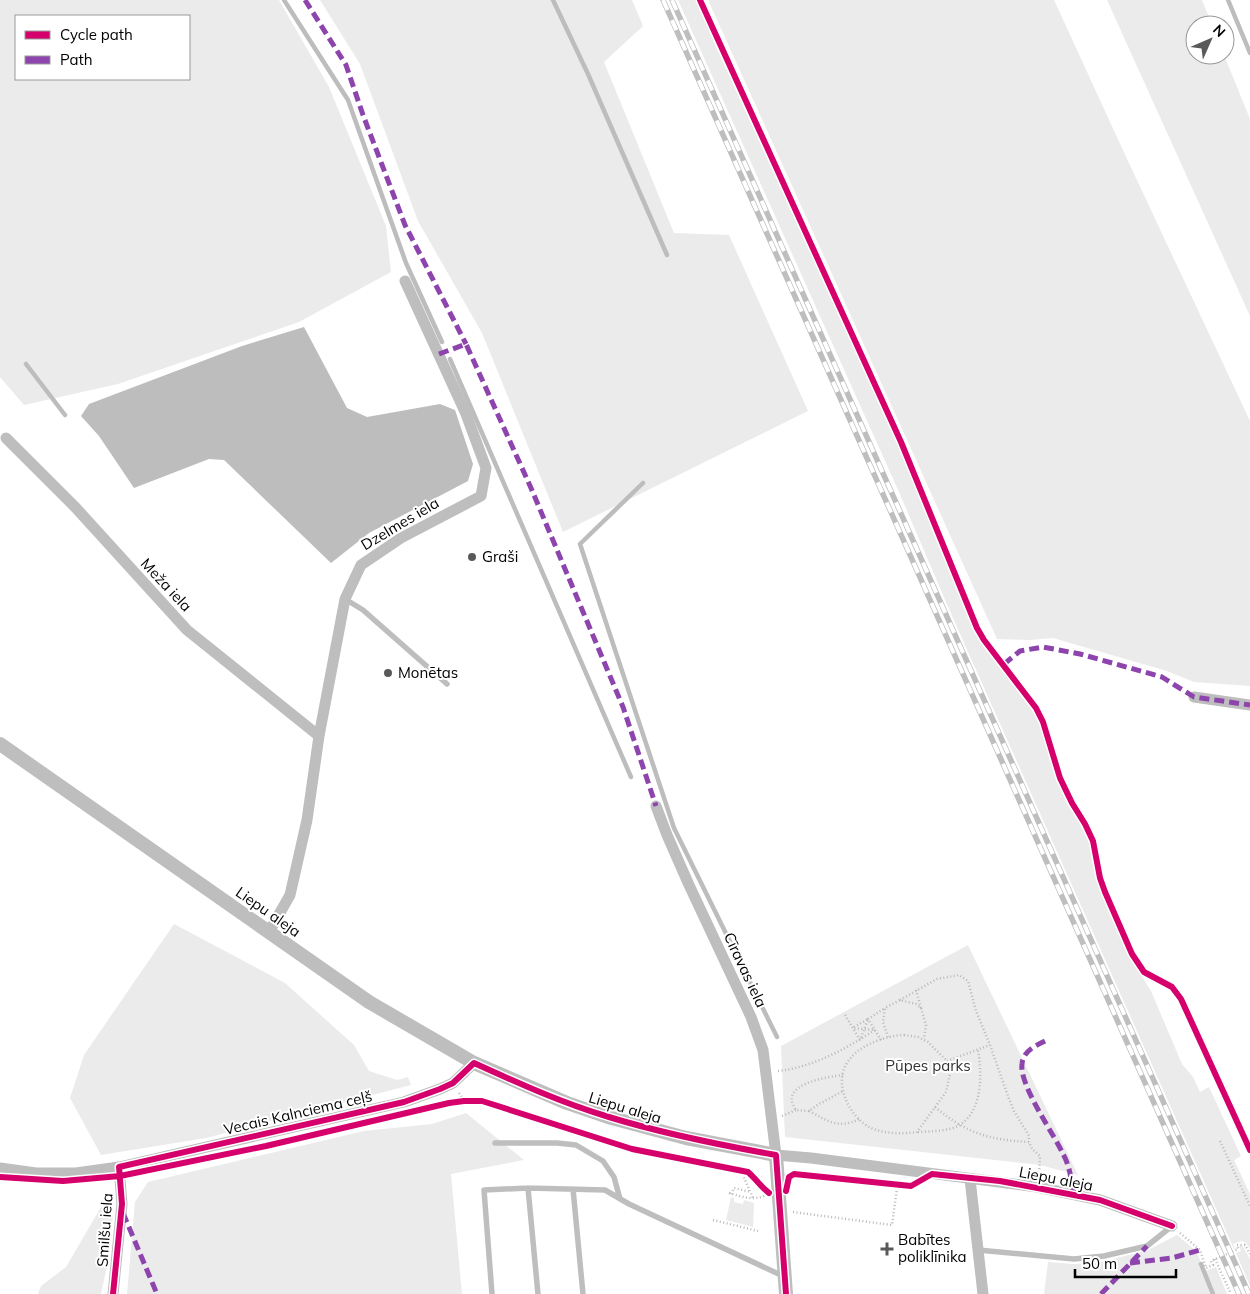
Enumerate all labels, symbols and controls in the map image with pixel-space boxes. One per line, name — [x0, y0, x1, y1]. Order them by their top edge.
legend — [15, 15, 190, 80]
north arrow — [1185, 15, 1235, 65]
text: N — [1209, 21, 1229, 41]
text: Cycle path — [60, 25, 133, 44]
text: Path — [60, 50, 92, 69]
street label: Dzelmes iela — [357, 493, 442, 554]
place label: Graši — [482, 547, 518, 566]
marker: Graši — [466, 551, 478, 563]
street label: Meža iela — [137, 554, 196, 615]
place label: Monētas — [398, 663, 458, 682]
marker: Monētas — [382, 667, 394, 679]
street label: Liepu aleja — [232, 882, 304, 941]
street label: Cīravas iela — [720, 929, 771, 1010]
park label: Pūpes parks — [885, 1056, 971, 1075]
street label: Vecais Kalnciema ceļš — [222, 1086, 374, 1139]
street label: Liepu aleja — [587, 1088, 664, 1128]
street label: Liepu aleja — [1018, 1162, 1095, 1195]
street label: Smilšu iela — [92, 1192, 117, 1268]
place label: Babītes poliklīnika — [898, 1230, 967, 1266]
marker: Babītes poliklīnika — [880, 1242, 894, 1256]
scale bar — [1075, 1246, 1176, 1278]
text: 50 m — [1082, 1254, 1117, 1273]

